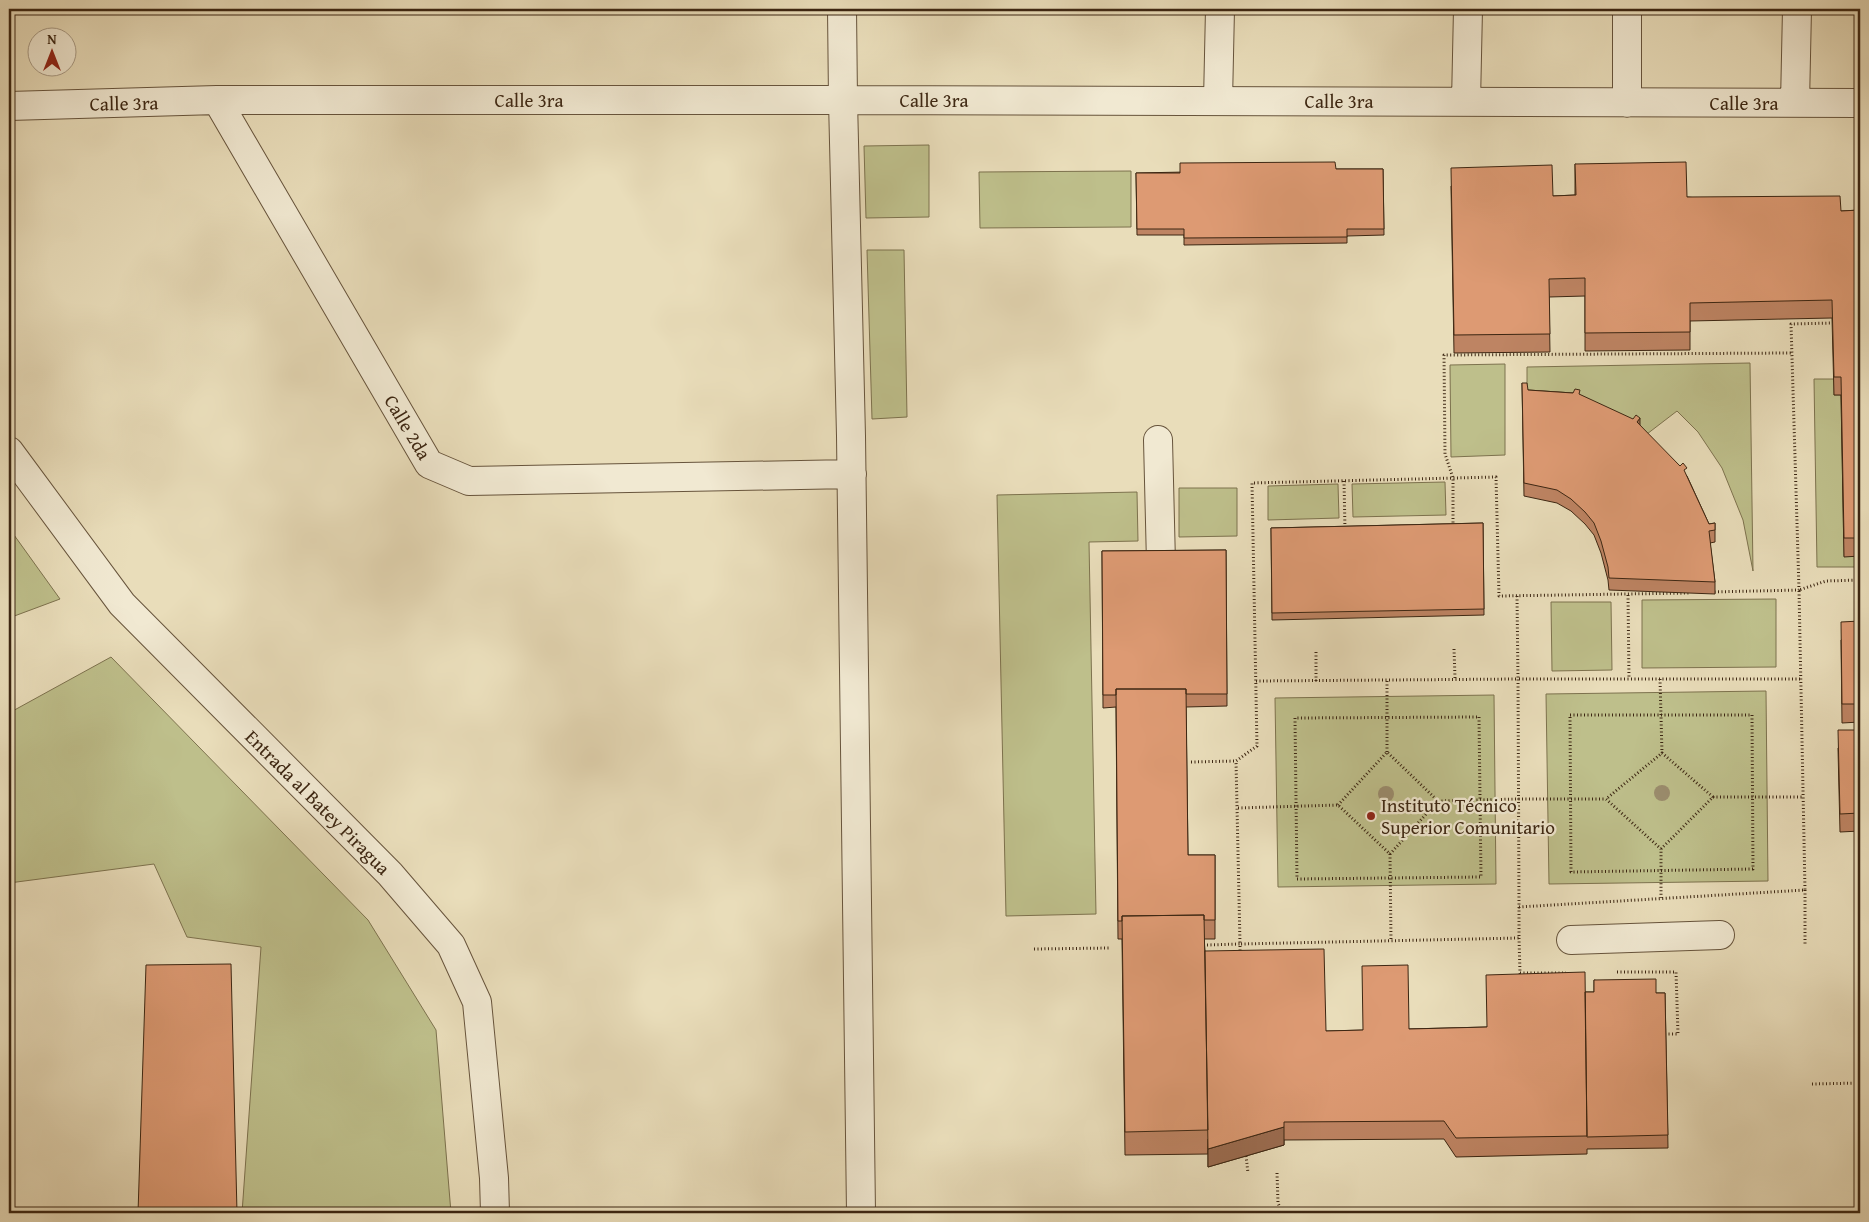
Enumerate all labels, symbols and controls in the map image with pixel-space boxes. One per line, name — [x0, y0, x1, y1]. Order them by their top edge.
north arrow — [28, 28, 78, 78]
text: N — [47, 29, 57, 49]
street label: Calle 3ra — [495, 86, 563, 114]
street label: Calle 3ra — [900, 86, 968, 114]
street label: Calle 3ra — [1305, 87, 1373, 115]
street label: Calle 3ra — [89, 88, 159, 118]
street label: Calle 3ra — [1710, 89, 1778, 117]
street label: Calle 2da — [378, 389, 438, 465]
street label: Entrada al Batey Piragua — [239, 723, 397, 881]
place label: Instituto Técnico Superior Comunitario — [1381, 791, 1555, 841]
marker: Instituto Técnico Superior Comunitario — [1365, 810, 1377, 822]

